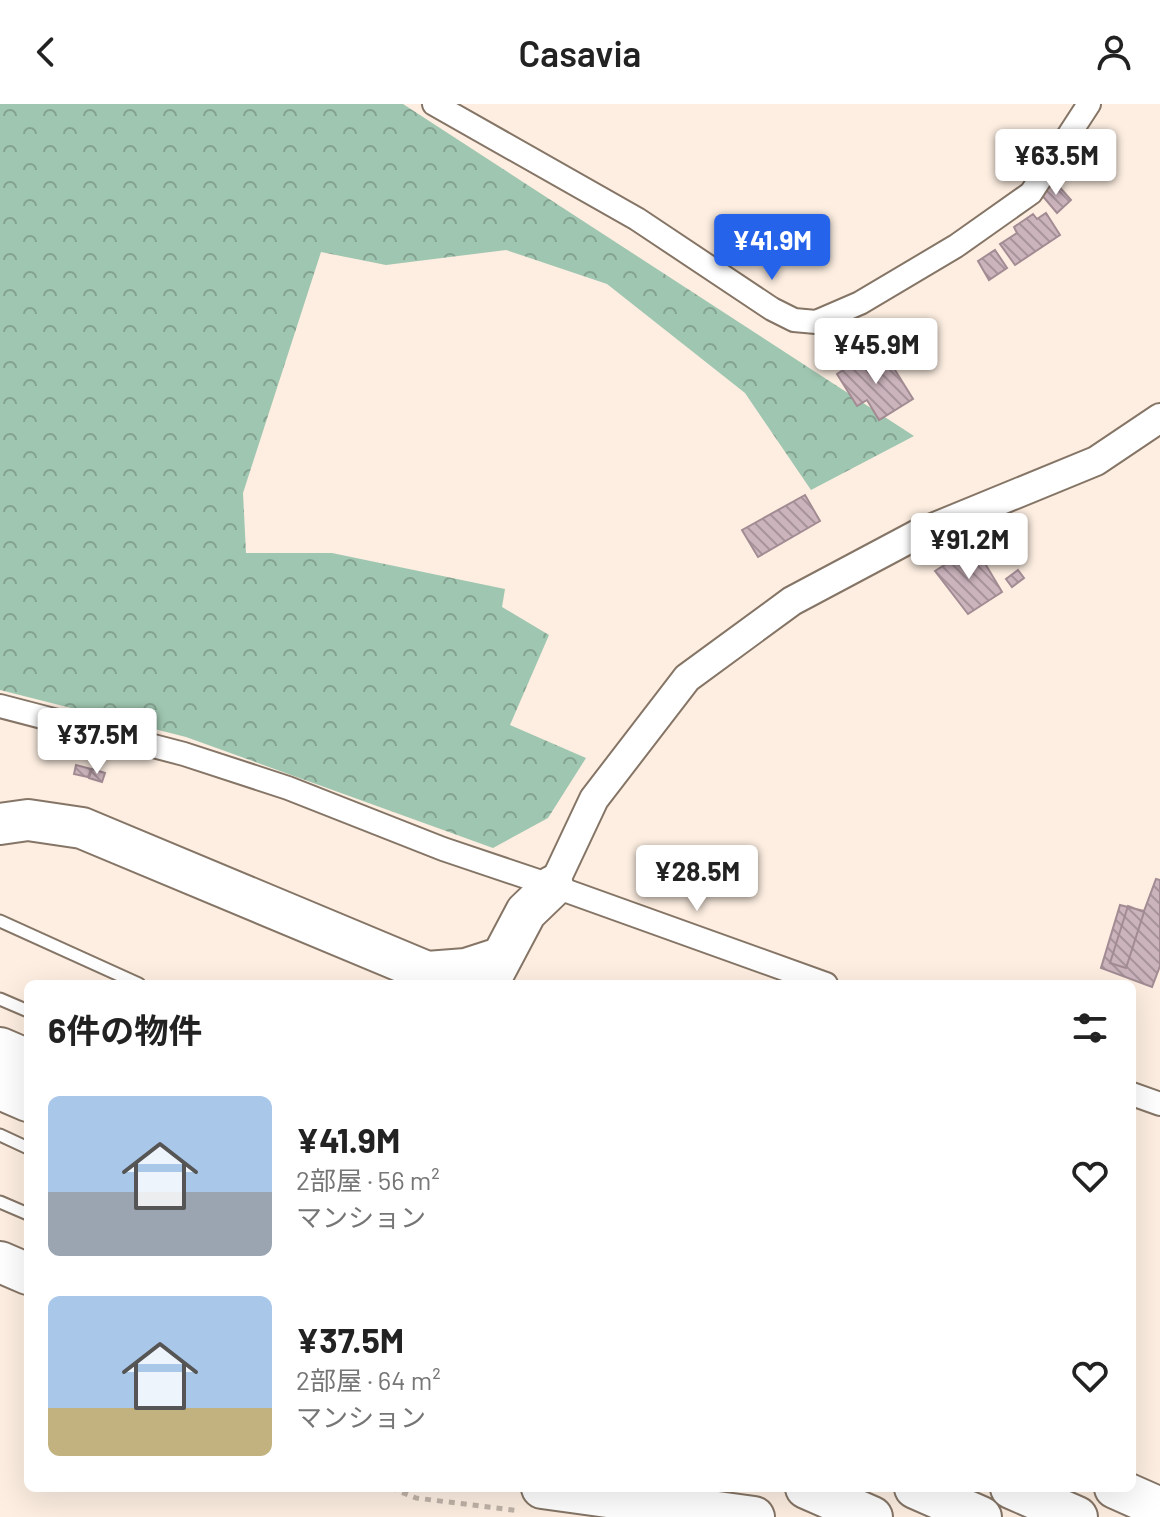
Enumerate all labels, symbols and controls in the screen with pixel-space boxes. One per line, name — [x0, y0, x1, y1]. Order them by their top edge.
icon: back — [24, 30, 68, 74]
icon: person — [1092, 30, 1136, 74]
text: Casavia — [519, 31, 641, 74]
pin: ¥63.5M — [991, 129, 1121, 197]
text: ¥63.5M — [1013, 139, 1099, 170]
pin: ¥41.9M — [707, 214, 837, 282]
text: ¥41.9M — [732, 224, 812, 255]
pin: ¥45.9M — [811, 318, 941, 386]
text: ¥45.9M — [833, 328, 920, 359]
pin: ¥91.2M — [904, 513, 1034, 581]
text: ¥91.2M — [929, 523, 1009, 554]
pin: ¥37.5M — [32, 708, 162, 776]
text: ¥37.5M — [56, 718, 138, 749]
pin: ¥28.5M — [632, 845, 762, 913]
text: ¥28.5M — [654, 855, 740, 886]
icon: filters — [1068, 1006, 1112, 1050]
text: 6件の物件 — [48, 1009, 202, 1050]
text: ¥41.9M — [296, 1119, 400, 1160]
icon: home — [112, 1128, 208, 1224]
icon: heart — [1068, 1154, 1112, 1198]
text: 2部屋 · 56 m² — [296, 1164, 440, 1195]
text: マンション — [296, 1201, 426, 1232]
text: ¥37.5M — [296, 1319, 404, 1360]
icon: home — [112, 1328, 208, 1424]
icon: heart — [1068, 1354, 1112, 1398]
text: 2部屋 · 64 m² — [296, 1364, 441, 1395]
text: マンション — [296, 1401, 426, 1432]

